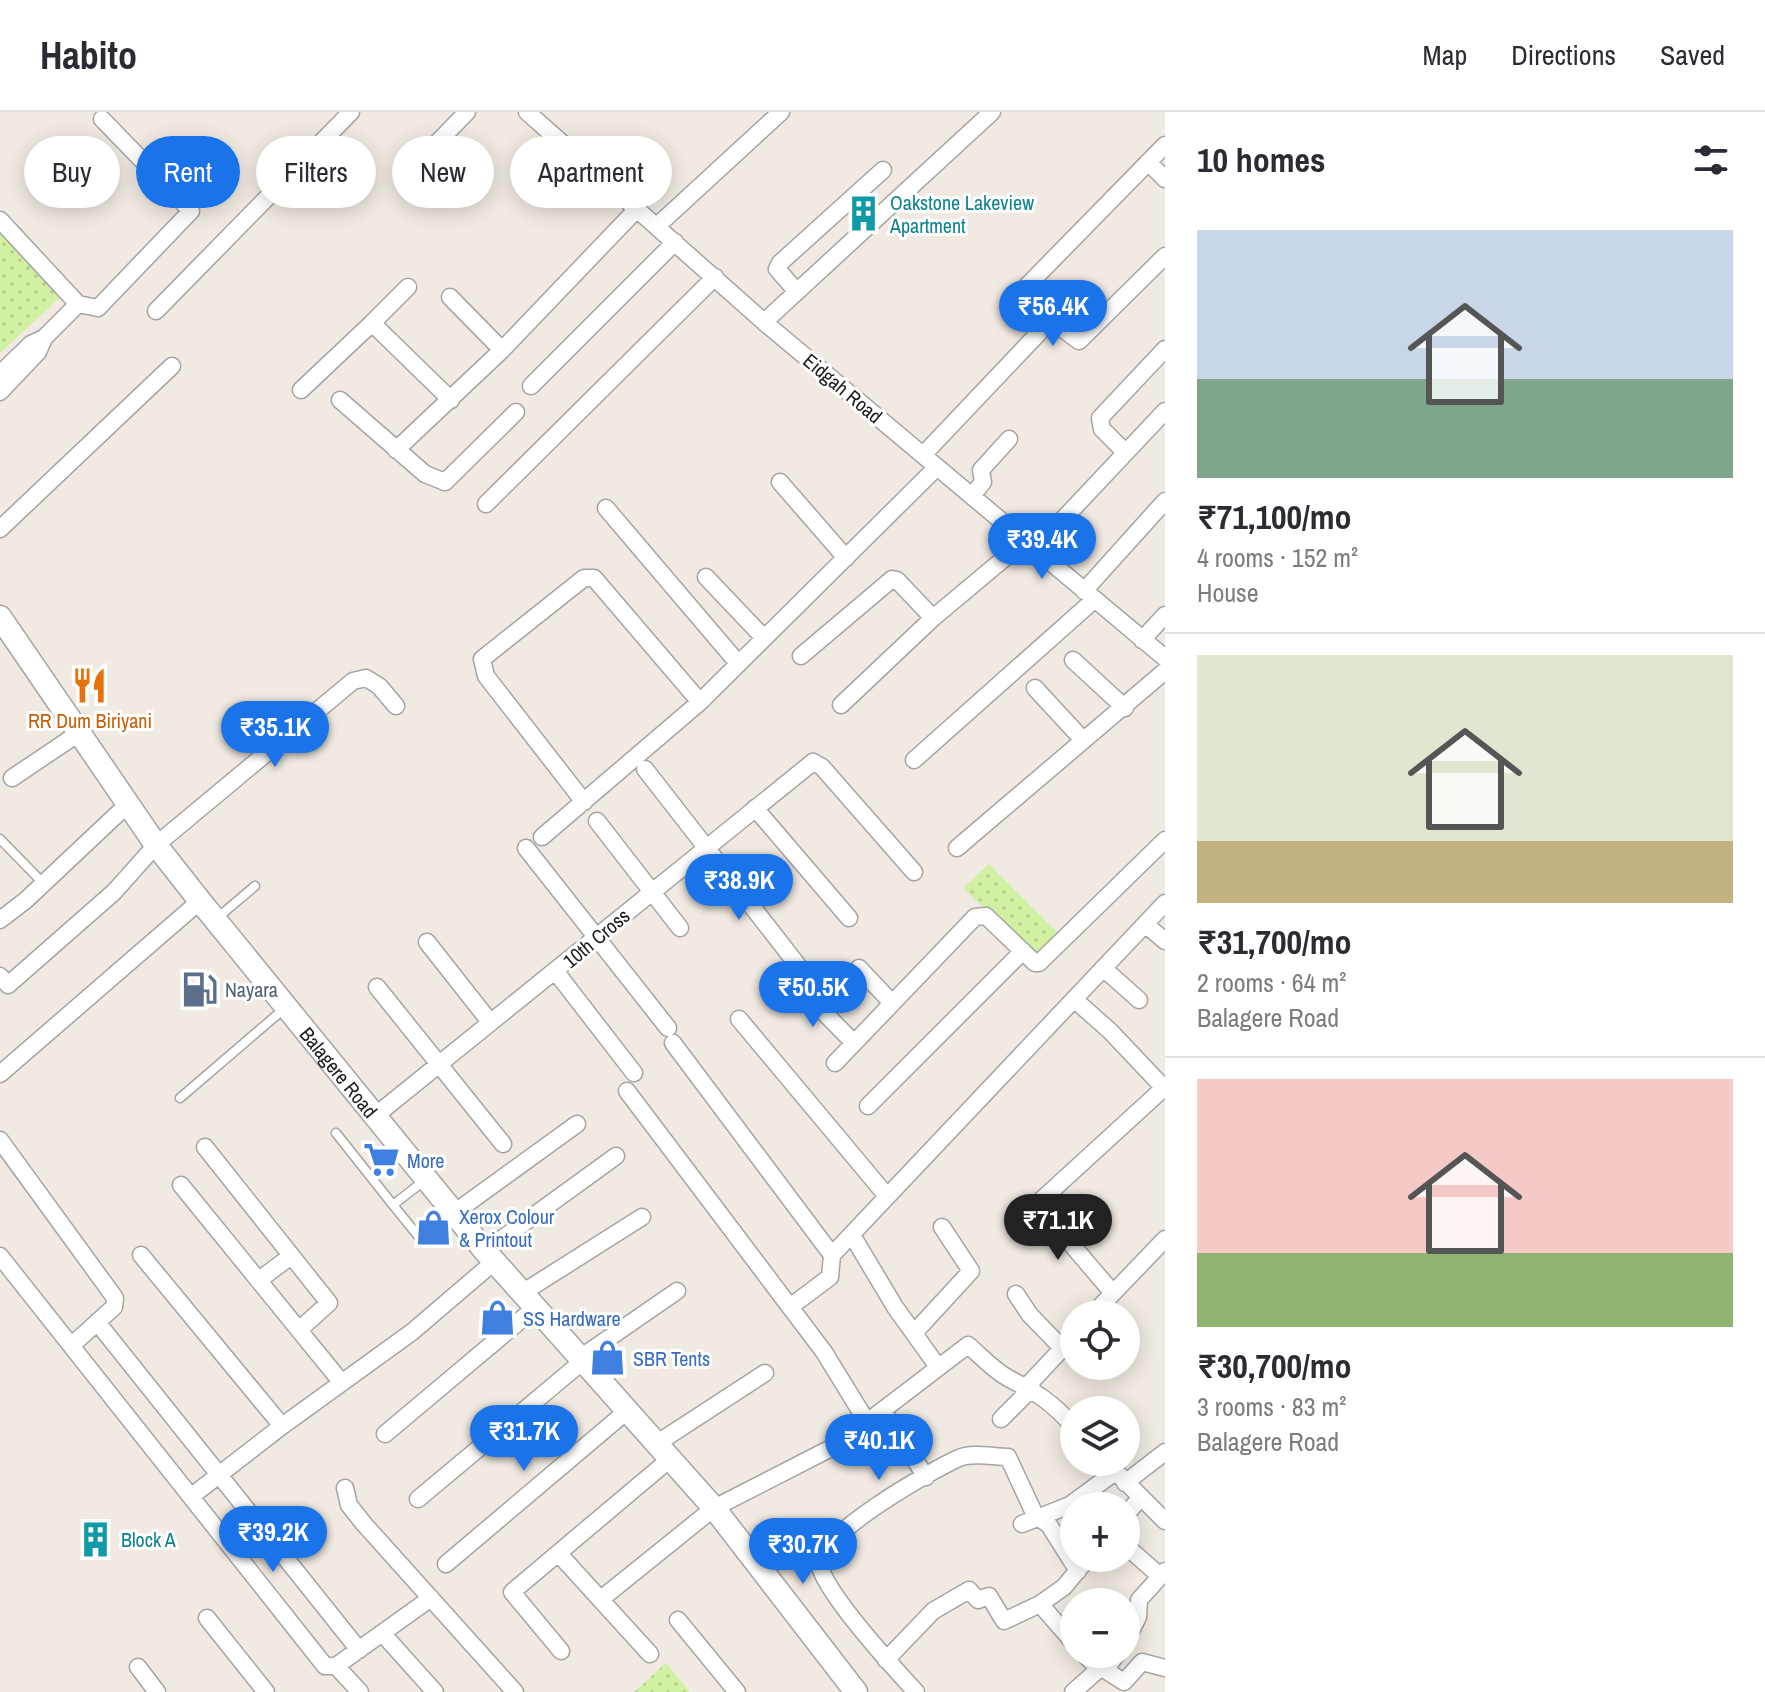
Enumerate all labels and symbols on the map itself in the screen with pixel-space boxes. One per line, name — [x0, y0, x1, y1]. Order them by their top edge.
place label: Oakstone Lakeview Apartment — [889, 189, 1034, 239]
building icon: Oakstone Lakeview Apartment — [845, 194, 883, 232]
pin: ₹56.4K — [988, 280, 1118, 348]
street label: Eidgah Road — [798, 347, 888, 429]
pin: ₹39.4K — [977, 513, 1107, 581]
restaurant icon: RR Dum Biriyani — [71, 666, 109, 704]
pin: ₹35.1K — [210, 701, 340, 769]
place label: RR Dum Biriyani — [28, 707, 152, 734]
pin: ₹38.9K — [674, 854, 804, 922]
street label: 10th Cross — [557, 902, 635, 974]
pin: ₹50.5K — [748, 961, 878, 1029]
fuel station icon: Nayara — [180, 970, 218, 1008]
place label: Nayara — [225, 976, 278, 1003]
street label: Balagere Road — [294, 1021, 384, 1123]
supermarket icon: More — [362, 1141, 400, 1179]
place label: More — [407, 1147, 444, 1174]
pin: ₹71.1K — [993, 1194, 1123, 1262]
place label: Xerox Colour & Printout — [459, 1203, 555, 1253]
shop icon: Xerox Colour & Printout — [414, 1208, 452, 1246]
shop icon: SS Hardware — [478, 1299, 516, 1337]
place label: SS Hardware — [523, 1305, 621, 1332]
shop icon: SBR Tents — [588, 1339, 626, 1377]
place label: SBR Tents — [633, 1345, 710, 1372]
pin: ₹31.7K — [459, 1405, 589, 1473]
pin: ₹40.1K — [814, 1414, 944, 1482]
pin: ₹39.2K — [208, 1506, 338, 1574]
pin: ₹30.7K — [738, 1518, 868, 1586]
building icon: Block A — [76, 1520, 114, 1558]
place label: Block A — [121, 1526, 176, 1553]

